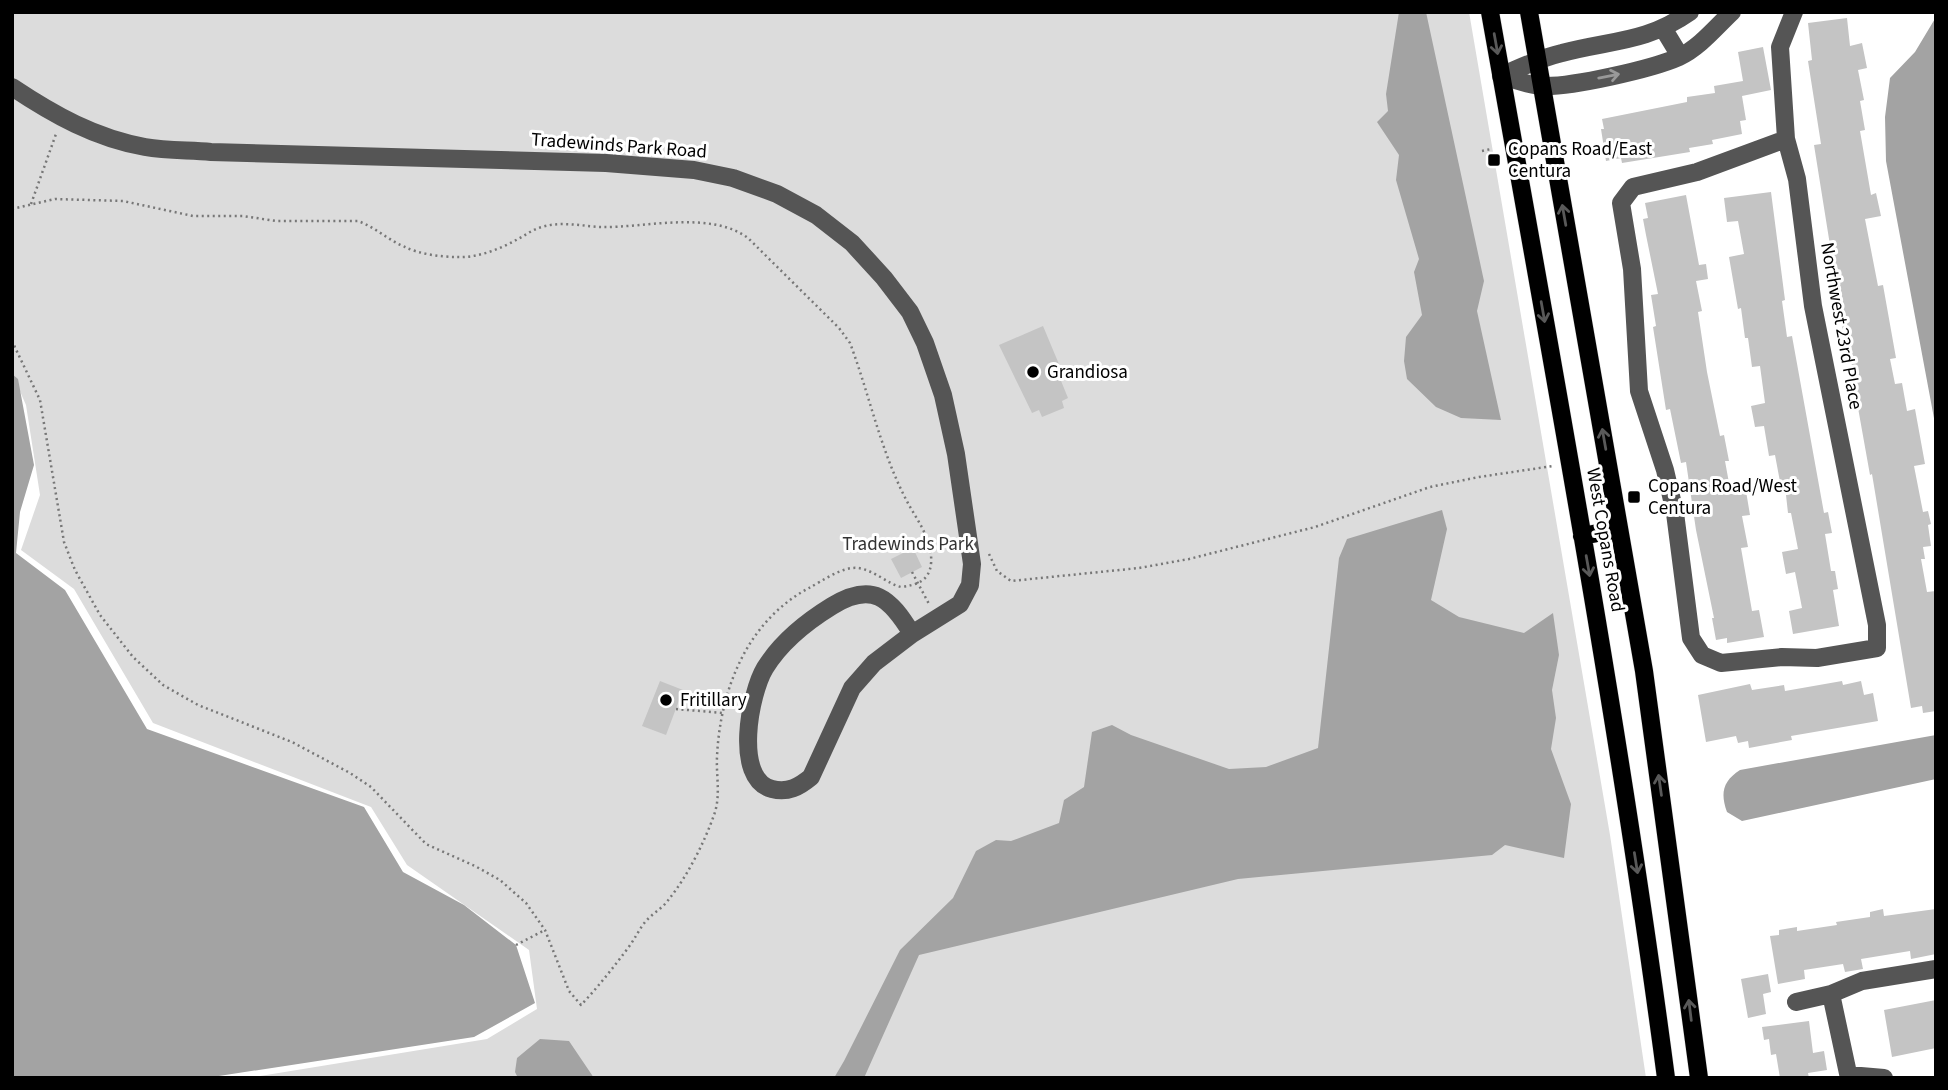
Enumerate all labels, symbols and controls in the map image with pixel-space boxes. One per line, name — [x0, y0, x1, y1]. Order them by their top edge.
one-way arrow — [1490, 32, 1503, 55]
one-way arrow — [1597, 68, 1620, 82]
street label: Tradewinds Park Road — [530, 126, 708, 166]
place label: Copans Road/East Centura — [1508, 136, 1653, 185]
marker: Copans Road/East Centura — [1486, 152, 1502, 168]
one-way arrow — [1557, 204, 1570, 227]
street label: Northwest 23rd Place — [1813, 240, 1869, 412]
one-way arrow — [1537, 300, 1550, 323]
place label: Grandiosa — [1047, 359, 1128, 386]
marker: Grandiosa — [1025, 364, 1041, 380]
one-way arrow — [1596, 428, 1610, 451]
street label: West Copans Road — [1579, 466, 1631, 614]
place label: Copans Road/West Centura — [1648, 473, 1798, 522]
marker: Copans Road/West Centura — [1626, 489, 1642, 505]
park label: Tradewinds Park — [842, 531, 974, 558]
one-way arrow — [1582, 554, 1595, 577]
place label: Fritillary — [680, 687, 747, 714]
marker: Fritillary — [658, 692, 674, 708]
one-way arrow — [1653, 774, 1666, 796]
one-way arrow — [1630, 852, 1643, 874]
one-way arrow — [1683, 999, 1696, 1022]

